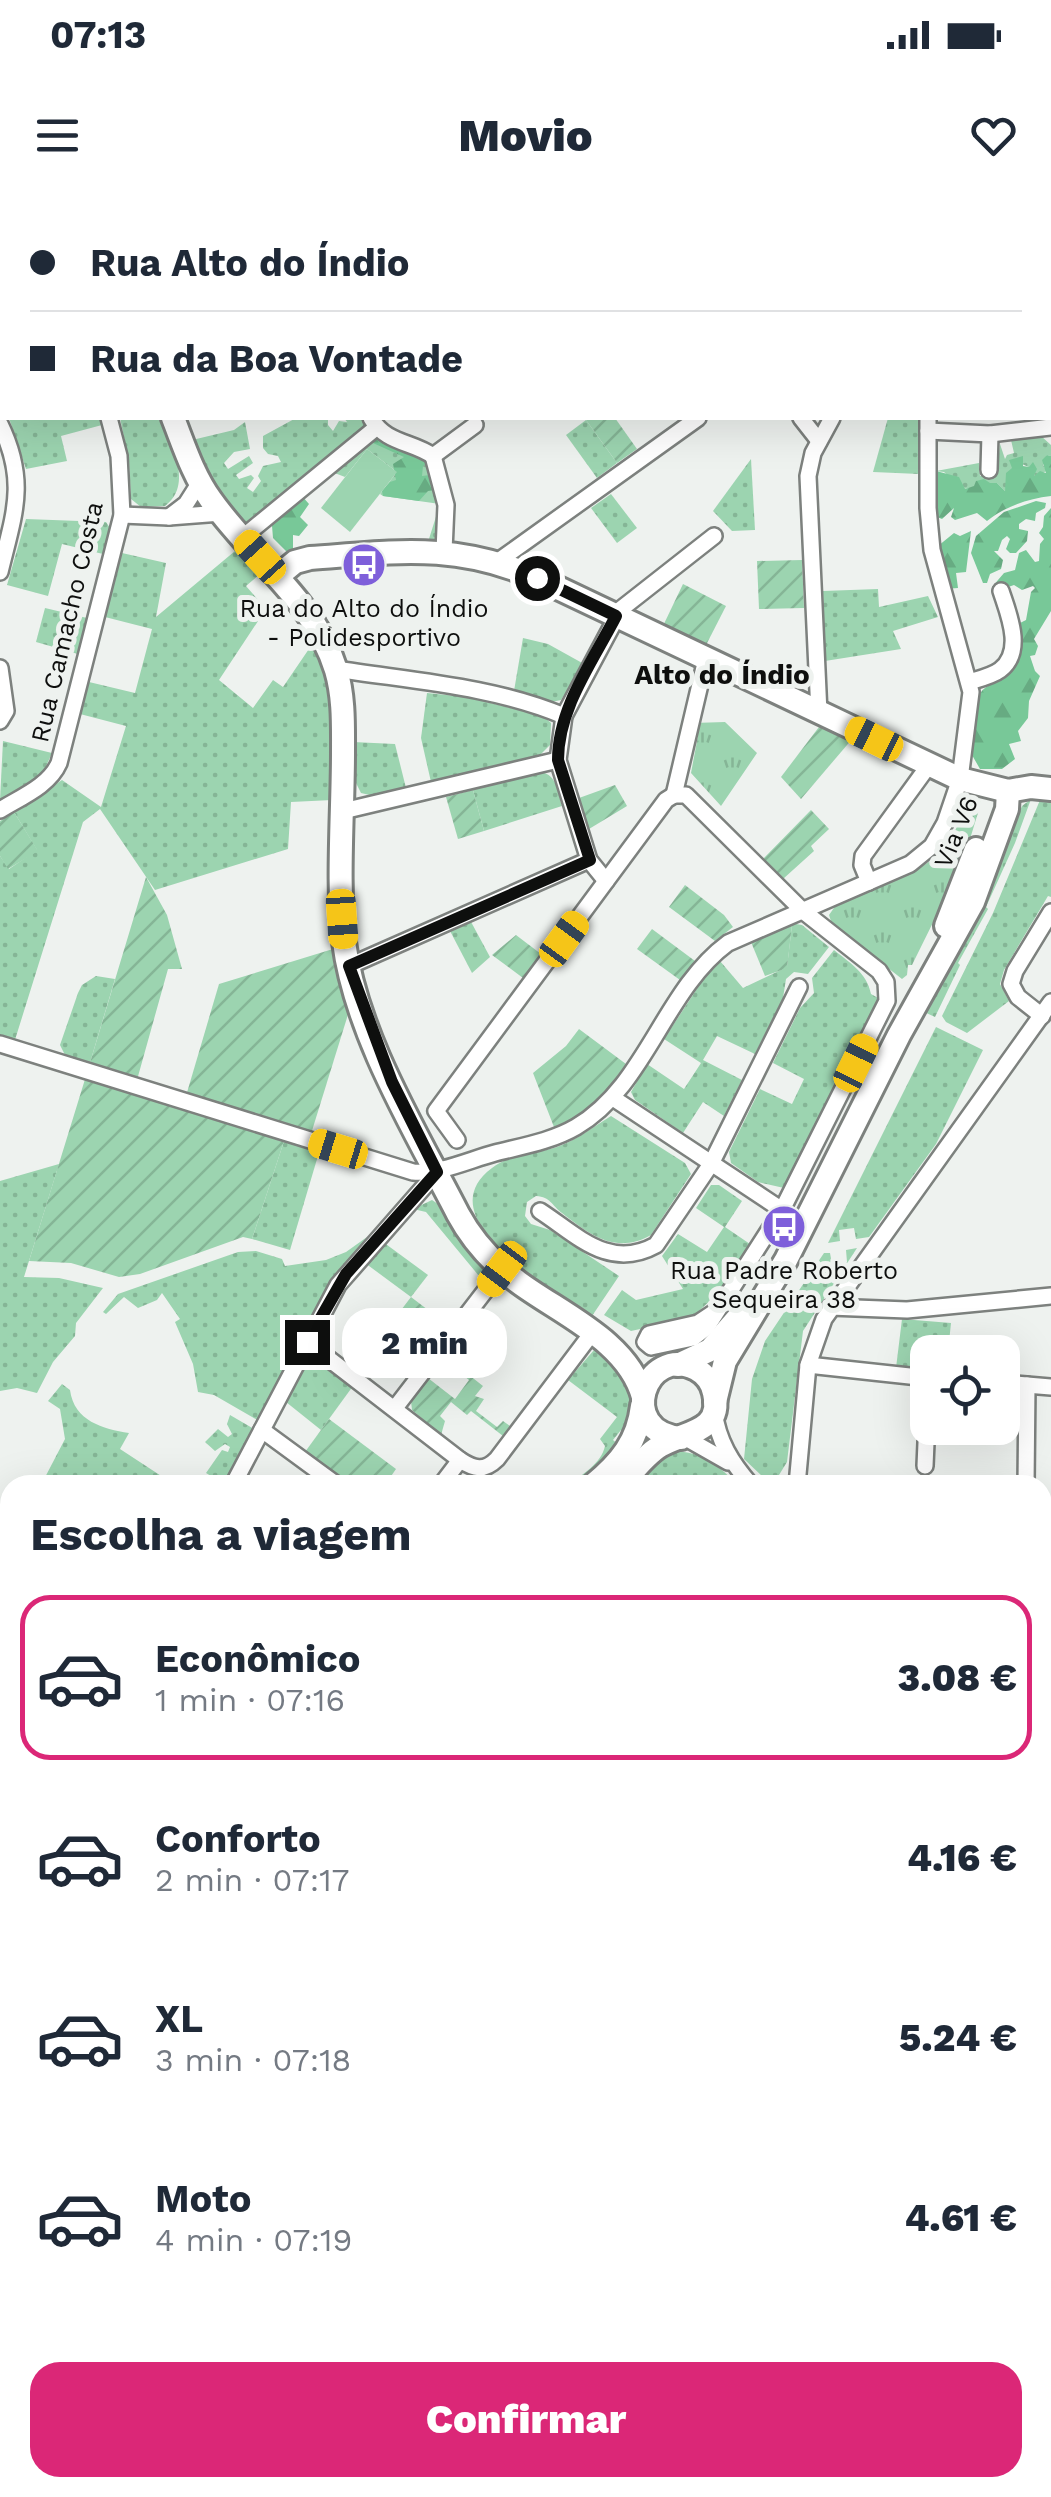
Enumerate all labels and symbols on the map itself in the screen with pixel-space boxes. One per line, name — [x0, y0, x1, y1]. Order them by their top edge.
street label: Rua Camacho Costa — [25, 499, 109, 745]
car — [229, 525, 291, 589]
bus stop icon: Rua do Alto do Índio - Polidesportivo — [341, 542, 387, 588]
route start — [515, 556, 560, 601]
place label: Rua do Alto do Índio - Polidesportivo — [239, 594, 489, 652]
district label: Alto do Índio — [634, 658, 810, 691]
car — [840, 712, 908, 766]
street label: Via V6 — [928, 792, 984, 872]
car — [325, 888, 359, 950]
car — [534, 906, 594, 972]
car — [829, 1029, 883, 1097]
car — [305, 1126, 371, 1172]
bus stop icon: Rua Padre Roberto Sequeira 38 — [761, 1204, 807, 1250]
car — [472, 1236, 532, 1302]
place label: Rua Padre Roberto Sequeira 38 — [670, 1256, 898, 1314]
callout: 2 min — [342, 1307, 507, 1377]
route end — [285, 1320, 330, 1365]

